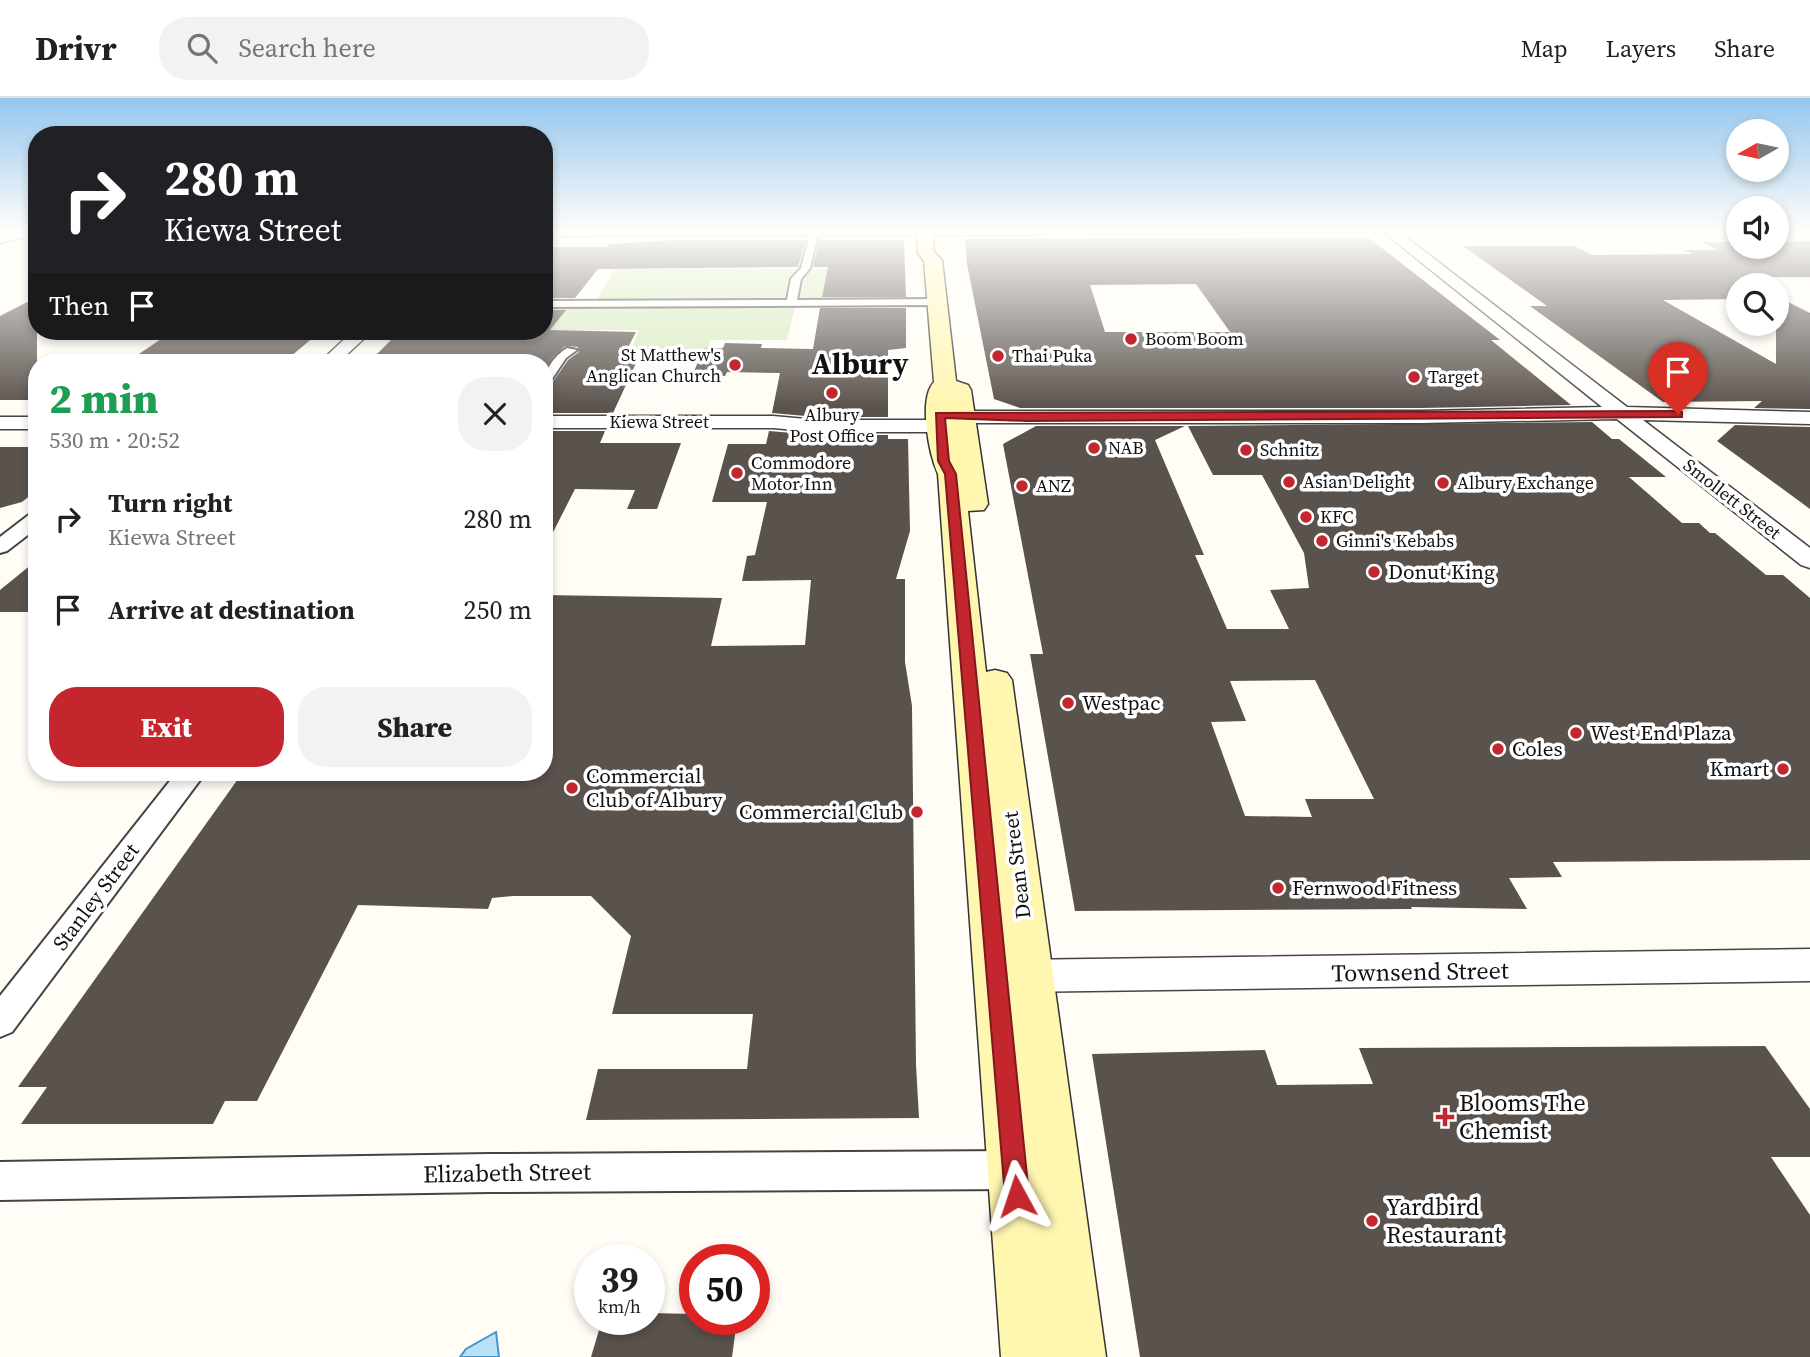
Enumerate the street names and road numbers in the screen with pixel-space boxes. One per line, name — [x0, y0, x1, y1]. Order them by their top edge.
street label: Kiewa Street — [609, 409, 709, 434]
street label: Smollett Street — [1678, 453, 1786, 545]
street label: Dean Street — [996, 810, 1037, 920]
street label: Stanley Street — [46, 837, 146, 956]
street label: Townsend Street — [1331, 953, 1509, 990]
street label: Elizabeth Street — [423, 1155, 591, 1190]

